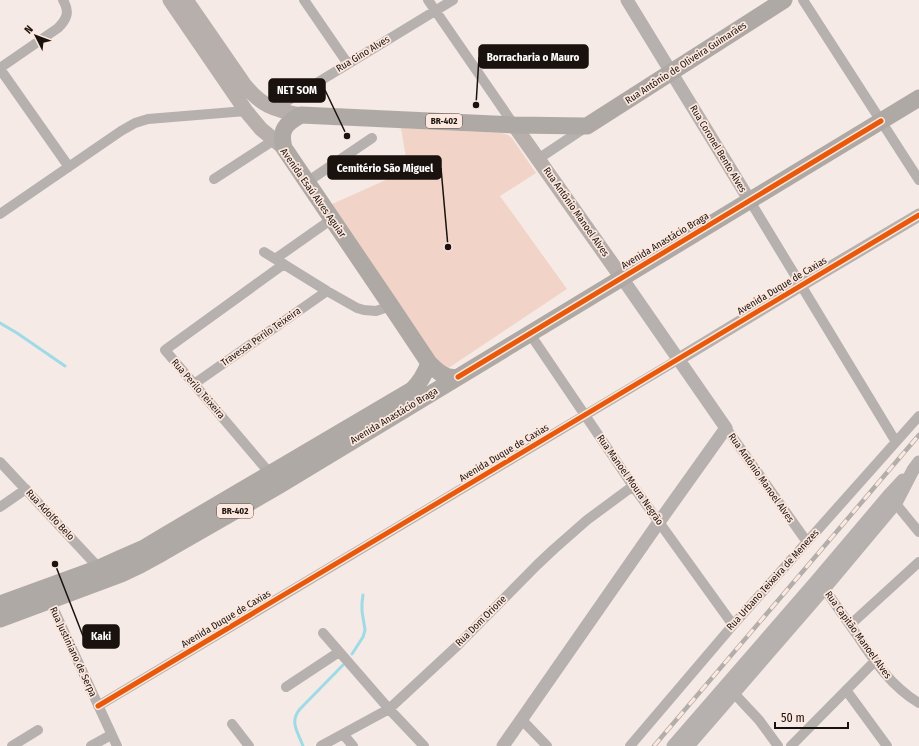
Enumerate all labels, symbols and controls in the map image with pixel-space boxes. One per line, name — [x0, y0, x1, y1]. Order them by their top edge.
north arrow — [16, 16, 56, 56]
street label: Rua Antônio de Oliveira Guimarães — [623, 19, 749, 107]
text: N — [22, 23, 36, 36]
street label: Rua Gino Alves — [334, 33, 392, 75]
callout: Borracharia o Mauro — [479, 45, 588, 68]
text: Borracharia o Mauro — [487, 51, 579, 64]
callout: NET SOM — [269, 79, 325, 102]
text: NET SOM — [277, 84, 317, 97]
street label: Rua Coronel Bento Alves — [687, 103, 749, 195]
road number: BR-402 — [426, 114, 462, 128]
street label: Avenida Esaú Alves Aguiar — [278, 146, 349, 240]
callout: Cemitério São Miguel — [328, 156, 441, 179]
text: Cemitério São Miguel — [337, 162, 434, 175]
street label: Rua Antônio Manoel Alves — [541, 165, 611, 259]
street label: Avenida Anastácio Braga — [619, 210, 711, 272]
street label: Avenida Duque de Caxias — [735, 254, 829, 318]
street label: Travessa Perilo Teixeira — [219, 305, 303, 369]
street label: Rua Perilo Teixeira — [169, 357, 227, 421]
street label: Avenida Anastácio Braga — [348, 385, 440, 447]
street label: Avenida Duque de Caxias — [457, 421, 551, 485]
street label: Rua Antônio Manoel Alves — [726, 431, 796, 525]
street label: Rua Manoel Moura Negrão — [594, 433, 666, 527]
street label: Rua Adolfo Belo — [23, 487, 77, 543]
road number: BR-402 — [217, 504, 253, 518]
street label: Rua Urbano Teixeira de Menezes — [724, 527, 822, 633]
street label: Avenida Duque de Caxias — [179, 587, 273, 651]
street label: Rua Capitão Manoel Alves — [822, 589, 894, 681]
street label: Rua Dom Orione — [453, 593, 509, 649]
street label: Rua Justiniano de Serpa — [47, 605, 99, 699]
callout: Kaki — [83, 625, 119, 648]
text: Kaki — [91, 630, 111, 643]
scale bar — [775, 704, 848, 730]
text: 50 m — [781, 711, 805, 725]

